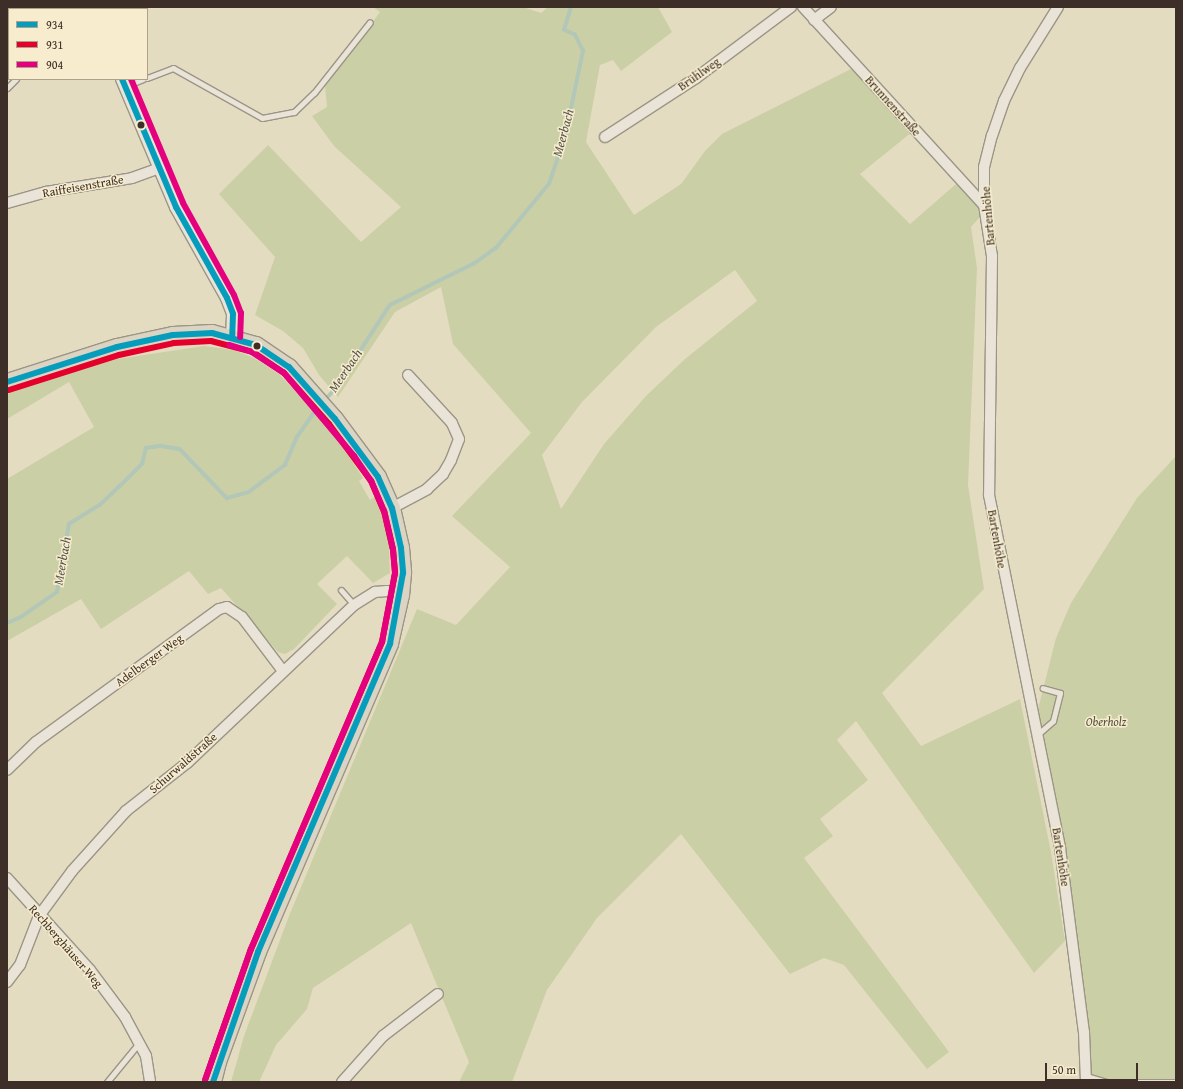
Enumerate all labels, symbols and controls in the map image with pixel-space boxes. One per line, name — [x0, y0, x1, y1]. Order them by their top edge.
legend — [8, 8, 148, 80]
text: 934 — [46, 16, 63, 33]
text: 931 — [46, 36, 63, 53]
street label: Brühlweg — [675, 54, 723, 94]
text: 904 — [46, 56, 63, 73]
street label: Brunnenstraße — [862, 73, 924, 139]
water label: Meerbach — [550, 107, 578, 159]
unlabelled marker — [136, 120, 146, 130]
street label: Raiffeisenstraße — [41, 172, 125, 200]
street label: Bartenhöhe — [978, 186, 998, 246]
unlabelled marker — [252, 341, 262, 351]
water label: Meerbach — [326, 346, 366, 396]
street label: Bartenhöhe — [985, 509, 1009, 569]
water label: Meerbach — [51, 536, 75, 586]
street label: Adelberger Weg — [112, 631, 186, 689]
park label: Oberholz — [1086, 715, 1126, 729]
street label: Schurwaldstraße — [146, 730, 220, 796]
street label: Bartenhöhe — [1049, 827, 1073, 887]
street label: Rechberghäuser Weg — [26, 902, 106, 990]
scale bar — [1047, 1055, 1140, 1081]
text: 50 m — [1052, 1061, 1076, 1078]

